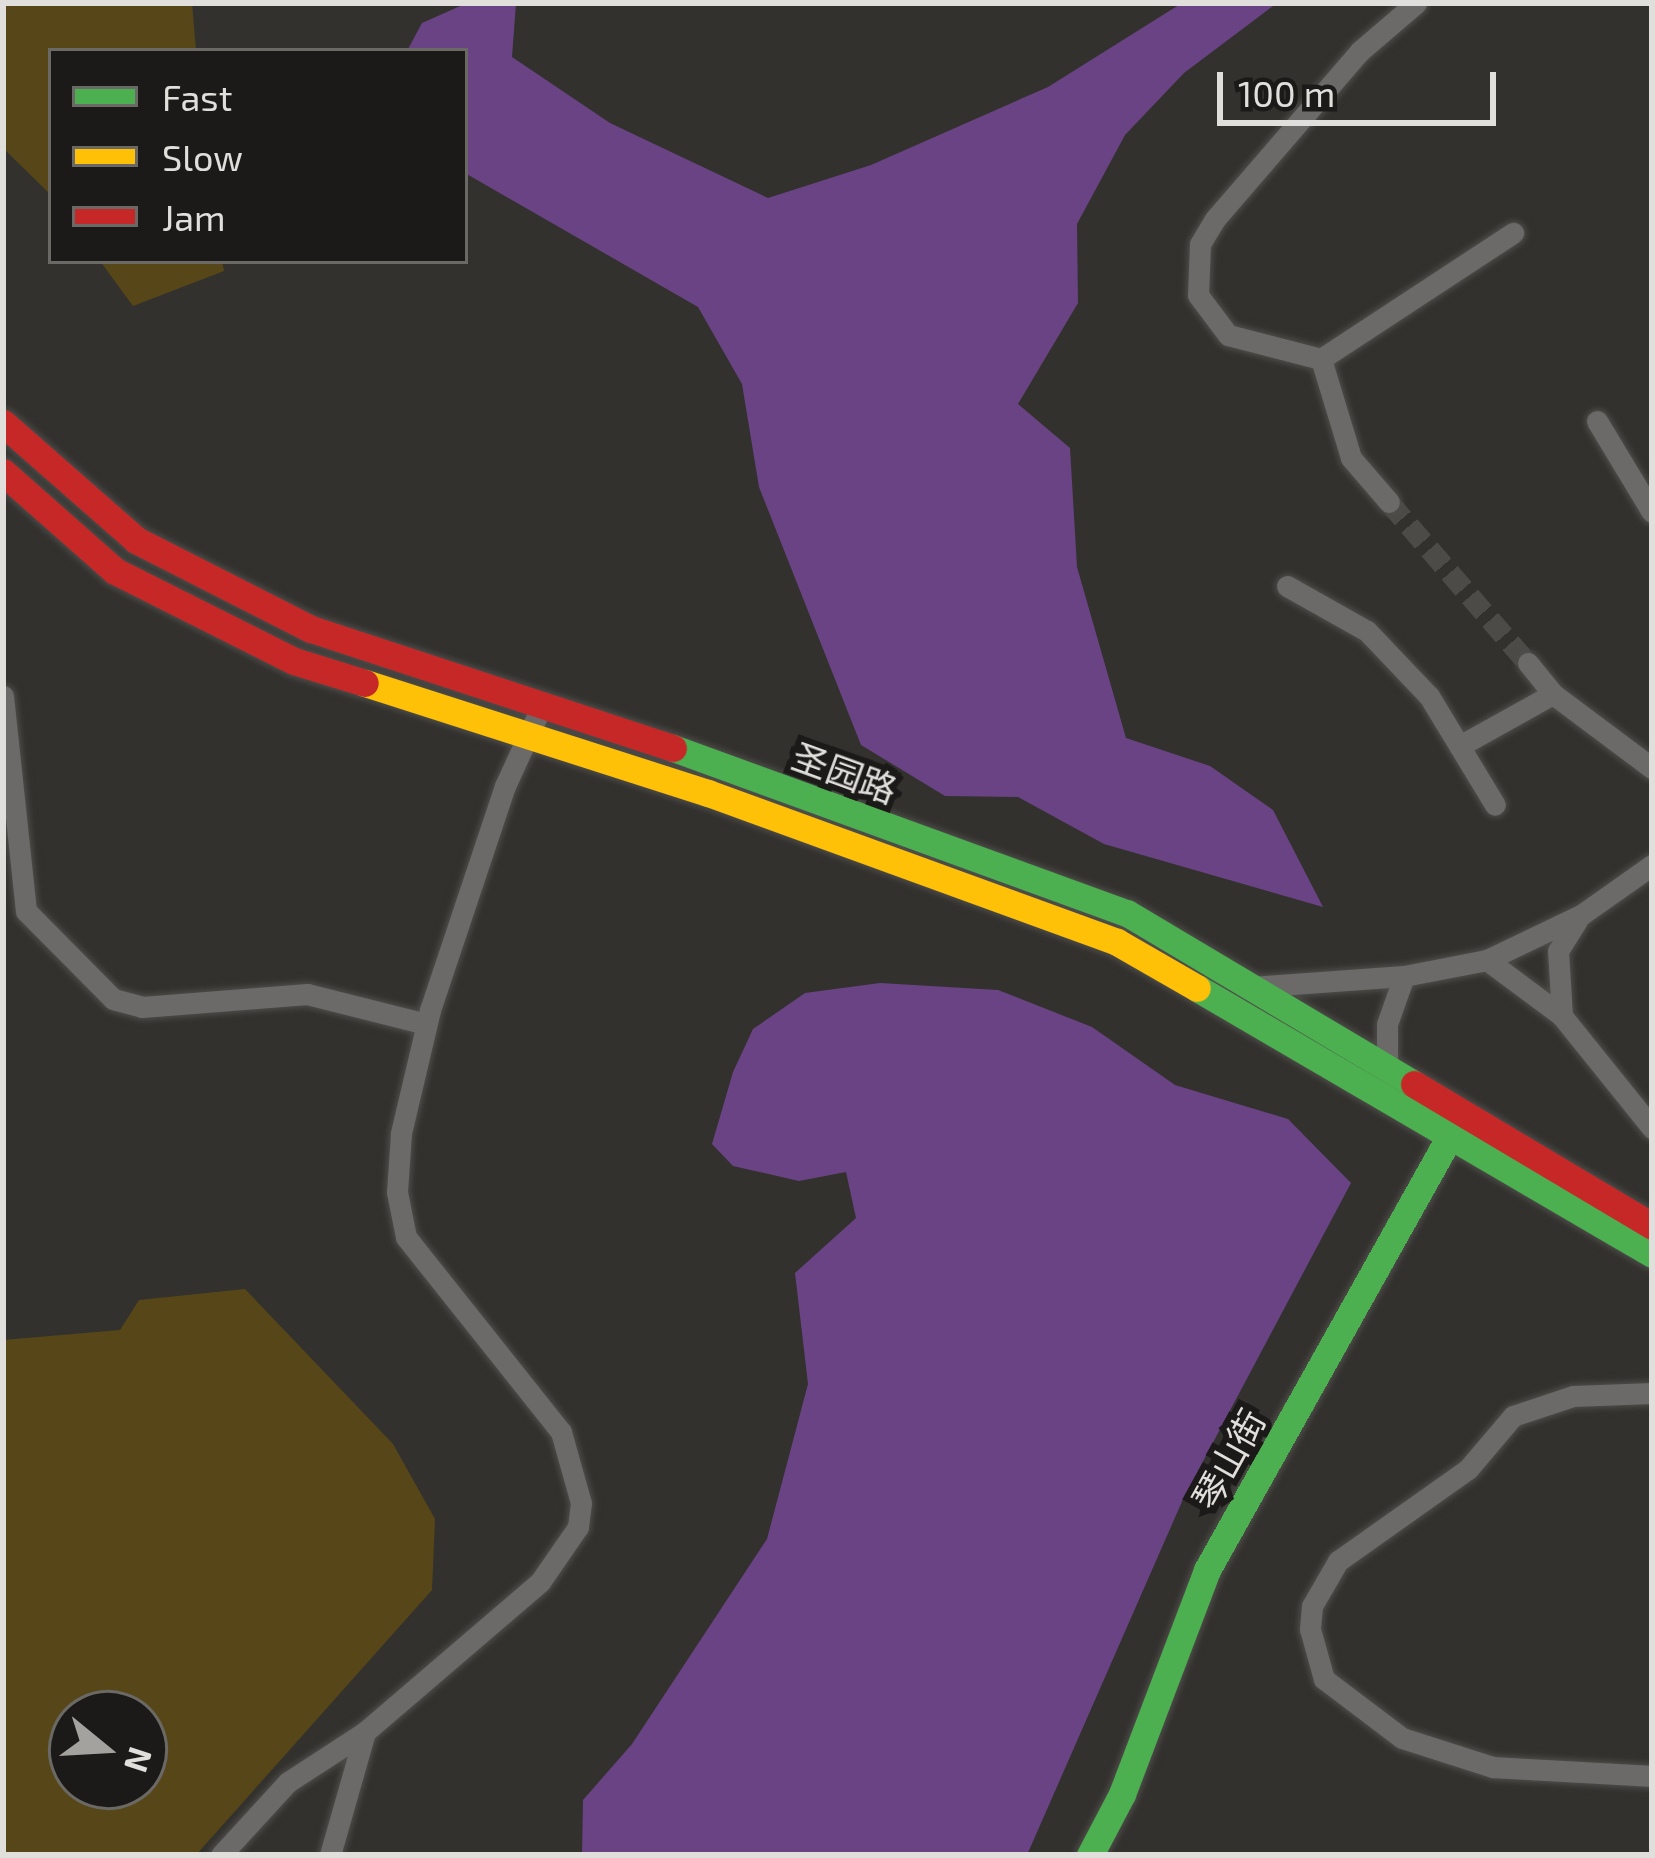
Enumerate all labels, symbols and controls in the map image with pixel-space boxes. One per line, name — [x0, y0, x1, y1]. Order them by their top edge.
legend — [48, 48, 468, 264]
scale bar — [1223, 48, 1502, 122]
text: 100 m — [1238, 71, 1335, 114]
text: Fast — [162, 75, 232, 118]
text: Slow — [162, 135, 243, 178]
text: Jam — [162, 195, 226, 238]
street label: 圣园路 — [787, 733, 903, 811]
street label: 琴山街 — [1183, 1401, 1273, 1517]
north arrow — [48, 1690, 168, 1810]
text: N — [117, 1743, 162, 1778]

